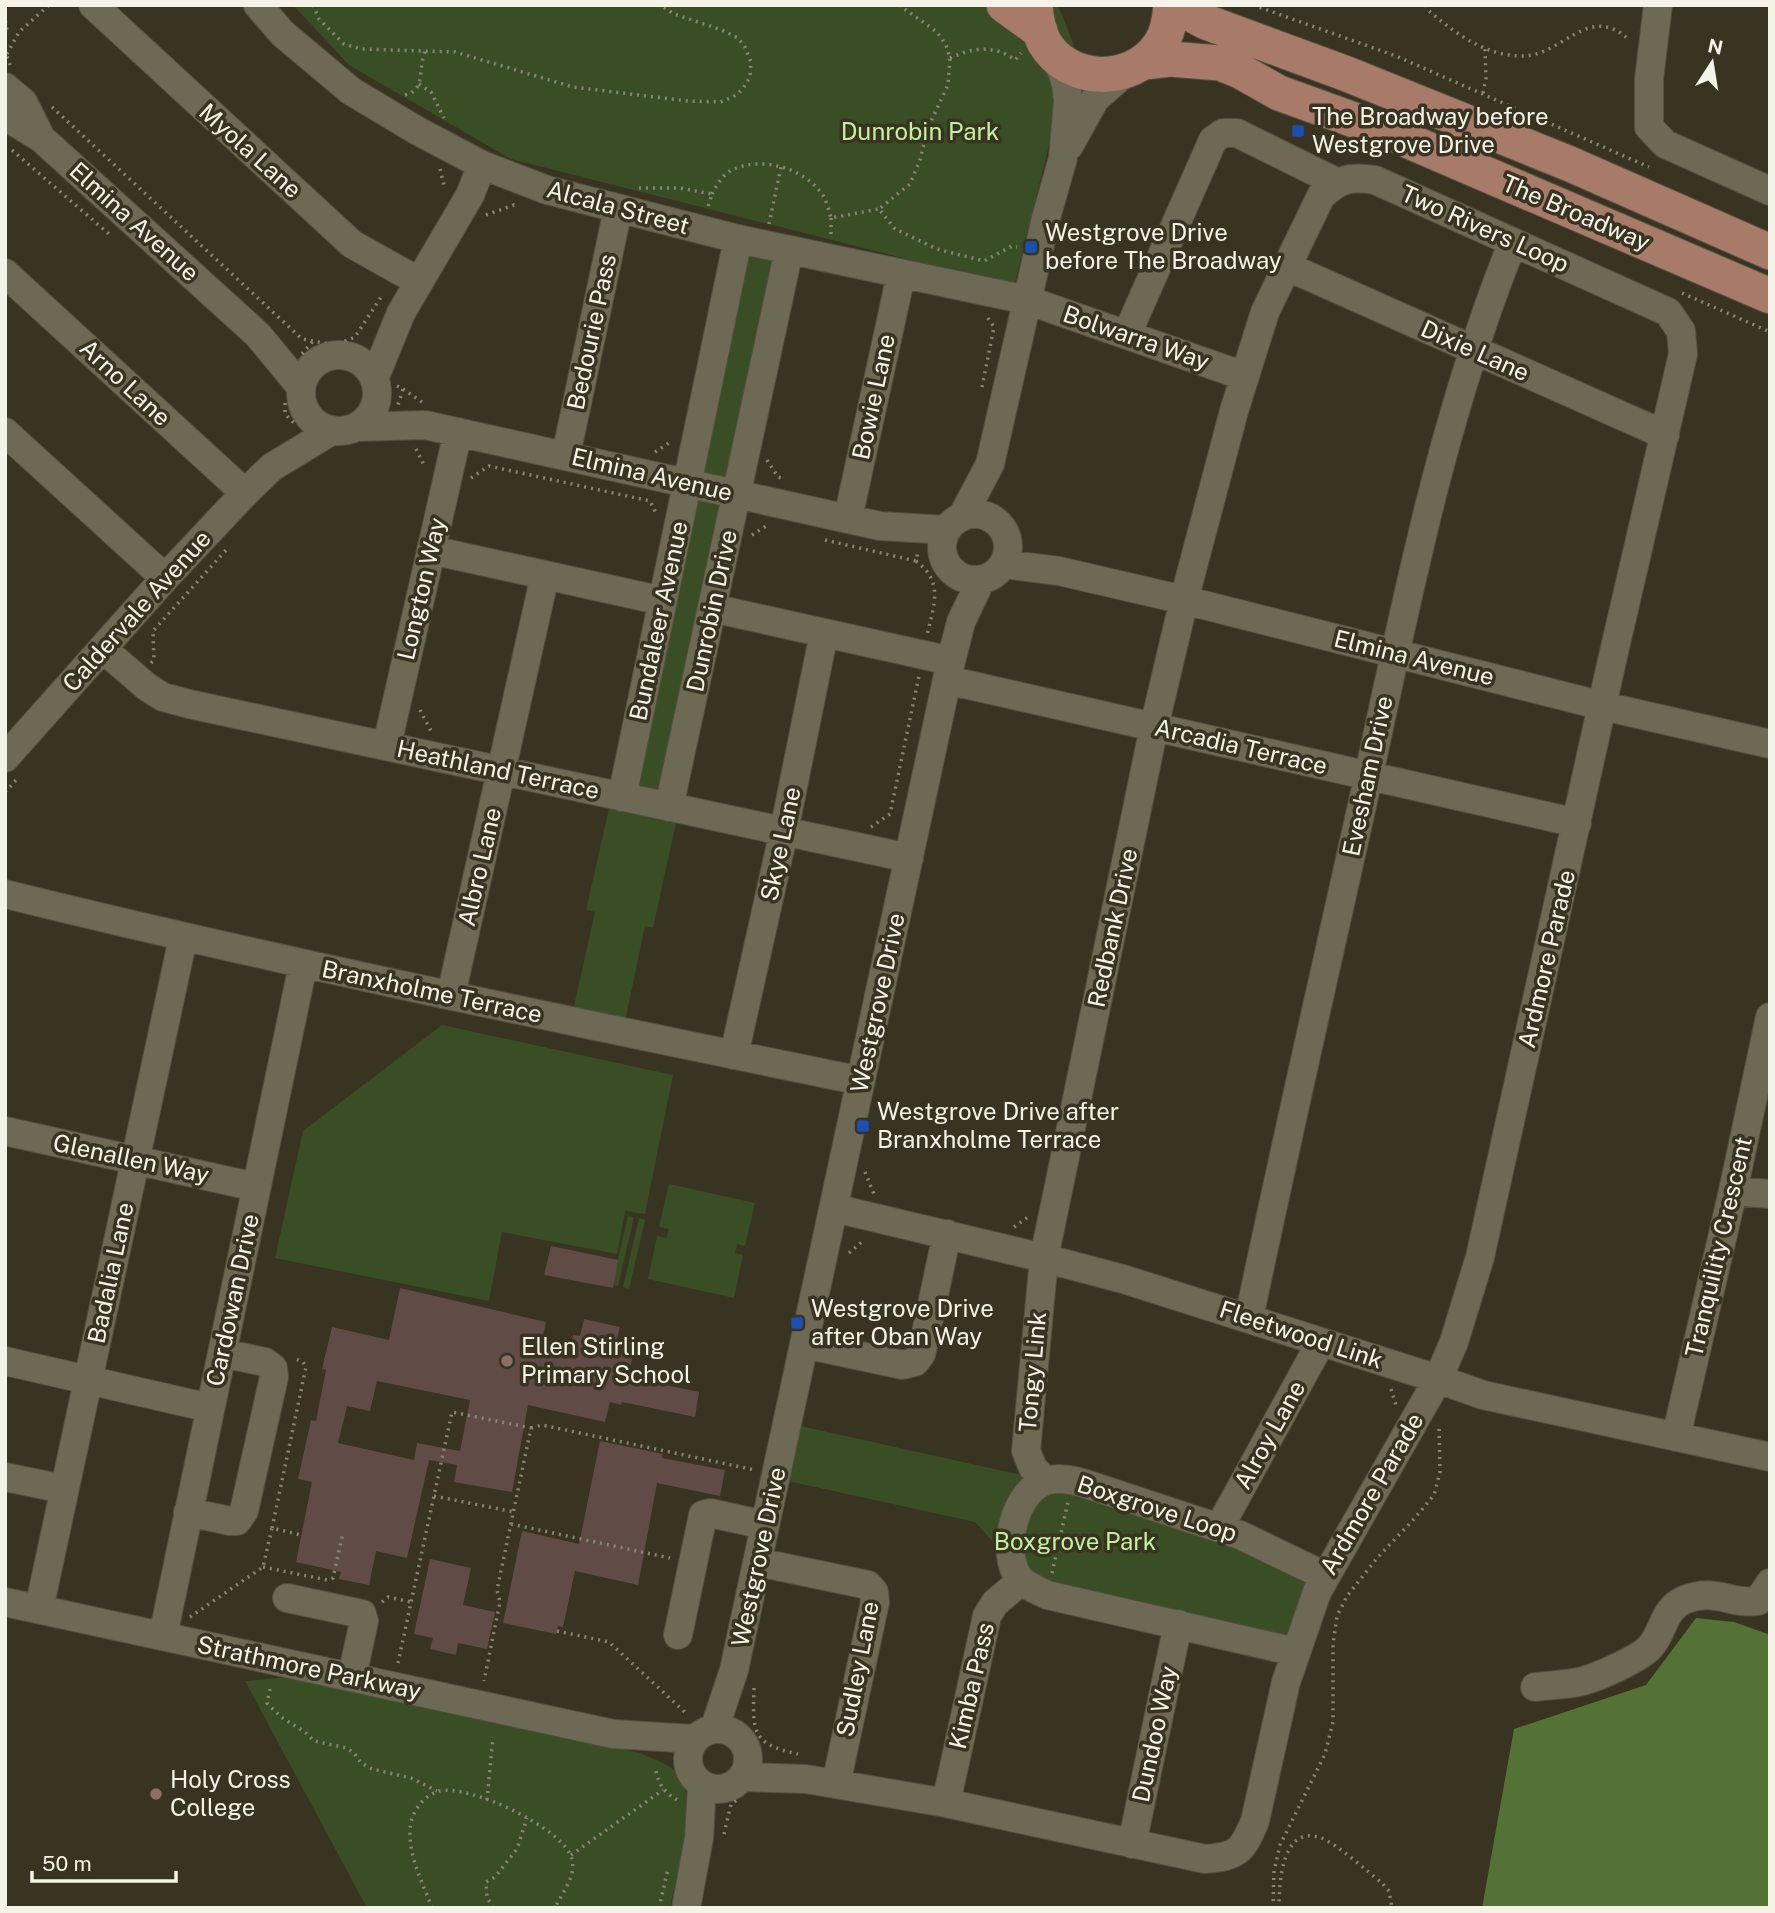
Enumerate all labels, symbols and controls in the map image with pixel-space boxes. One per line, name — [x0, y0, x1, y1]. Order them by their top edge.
north arrow — [1677, 28, 1747, 98]
text: N — [1706, 34, 1725, 59]
street label: Myola Lane — [194, 97, 308, 203]
place label: The Broadway before Westgrove Drive — [1312, 102, 1549, 158]
park label: Dunrobin Park — [841, 117, 999, 145]
marker: The Broadway before Westgrove Drive — [1290, 123, 1306, 139]
street label: Elmina Avenue — [64, 156, 205, 287]
street label: The Broadway — [1498, 168, 1655, 256]
street label: Alcala Street — [544, 175, 693, 239]
street label: Two Rivers Loop — [1397, 179, 1574, 278]
place label: Westgrove Drive before The Broadway — [1045, 218, 1282, 274]
marker: Westgrove Drive before The Broadway — [1023, 239, 1039, 255]
street label: Bedourie Pass — [561, 251, 621, 412]
street label: Bolwarra Way — [1060, 299, 1213, 375]
street label: Dixie Lane — [1417, 314, 1534, 386]
street label: Bowie Lane — [846, 331, 900, 462]
street label: Arno Lane — [75, 333, 177, 431]
street label: Elmina Avenue — [569, 442, 735, 506]
street label: Longton Way — [391, 515, 451, 663]
street label: Bundaleer Avenue — [623, 519, 693, 723]
street label: Caldervale Avenue — [56, 524, 216, 697]
street label: Dunrobin Drive — [680, 527, 742, 694]
street label: Elmina Avenue — [1331, 624, 1497, 690]
street label: Evesham Drive — [1336, 693, 1398, 858]
street label: Arcadia Terrace — [1152, 713, 1330, 779]
street label: Heathland Terrace — [394, 734, 602, 804]
street label: Skye Lane — [754, 784, 806, 903]
street label: Albro Lane — [452, 805, 506, 929]
street label: Redbank Drive — [1081, 846, 1143, 1010]
street label: Ardmore Parade — [1512, 867, 1580, 1051]
street label: Westgrove Drive — [844, 910, 910, 1095]
street label: Branxholme Terrace — [320, 954, 545, 1028]
place label: Westgrove Drive after Branxholme Terrace — [877, 1097, 1119, 1153]
marker: Westgrove Drive after Branxholme Terrace — [855, 1118, 871, 1134]
street label: Glenallen Way — [51, 1128, 212, 1188]
street label: Tranquility Crescent — [1679, 1134, 1757, 1360]
street label: Badalia Lane — [81, 1200, 139, 1346]
street label: Cardowan Drive — [200, 1211, 264, 1388]
place label: Westgrove Drive after Oban Way — [811, 1294, 994, 1350]
street label: Fleetwood Link — [1216, 1294, 1386, 1374]
street label: Tongy Link — [1013, 1311, 1051, 1433]
marker: Westgrove Drive after Oban Way — [789, 1315, 805, 1331]
place label: Ellen Stirling Primary School — [521, 1332, 691, 1388]
marker: Ellen Stirling Primary School — [499, 1353, 515, 1369]
street label: Alroy Lane — [1228, 1375, 1310, 1494]
street label: Ardmore Parade — [1314, 1408, 1429, 1579]
street label: Westgrove Drive — [725, 1464, 791, 1649]
street label: Boxgrove Loop — [1074, 1469, 1241, 1547]
park label: Boxgrove Park — [994, 1527, 1156, 1555]
street label: Sudley Lane — [830, 1599, 884, 1739]
street label: Kimba Pass — [943, 1620, 999, 1752]
street label: Strathmore Parkway — [195, 1630, 424, 1704]
street label: Dundoo Way — [1126, 1663, 1182, 1805]
place label: Holy Cross College — [170, 1765, 291, 1821]
marker: Holy Cross College — [148, 1786, 164, 1802]
scale bar — [32, 1840, 175, 1884]
text: 50 m — [42, 1851, 92, 1876]

